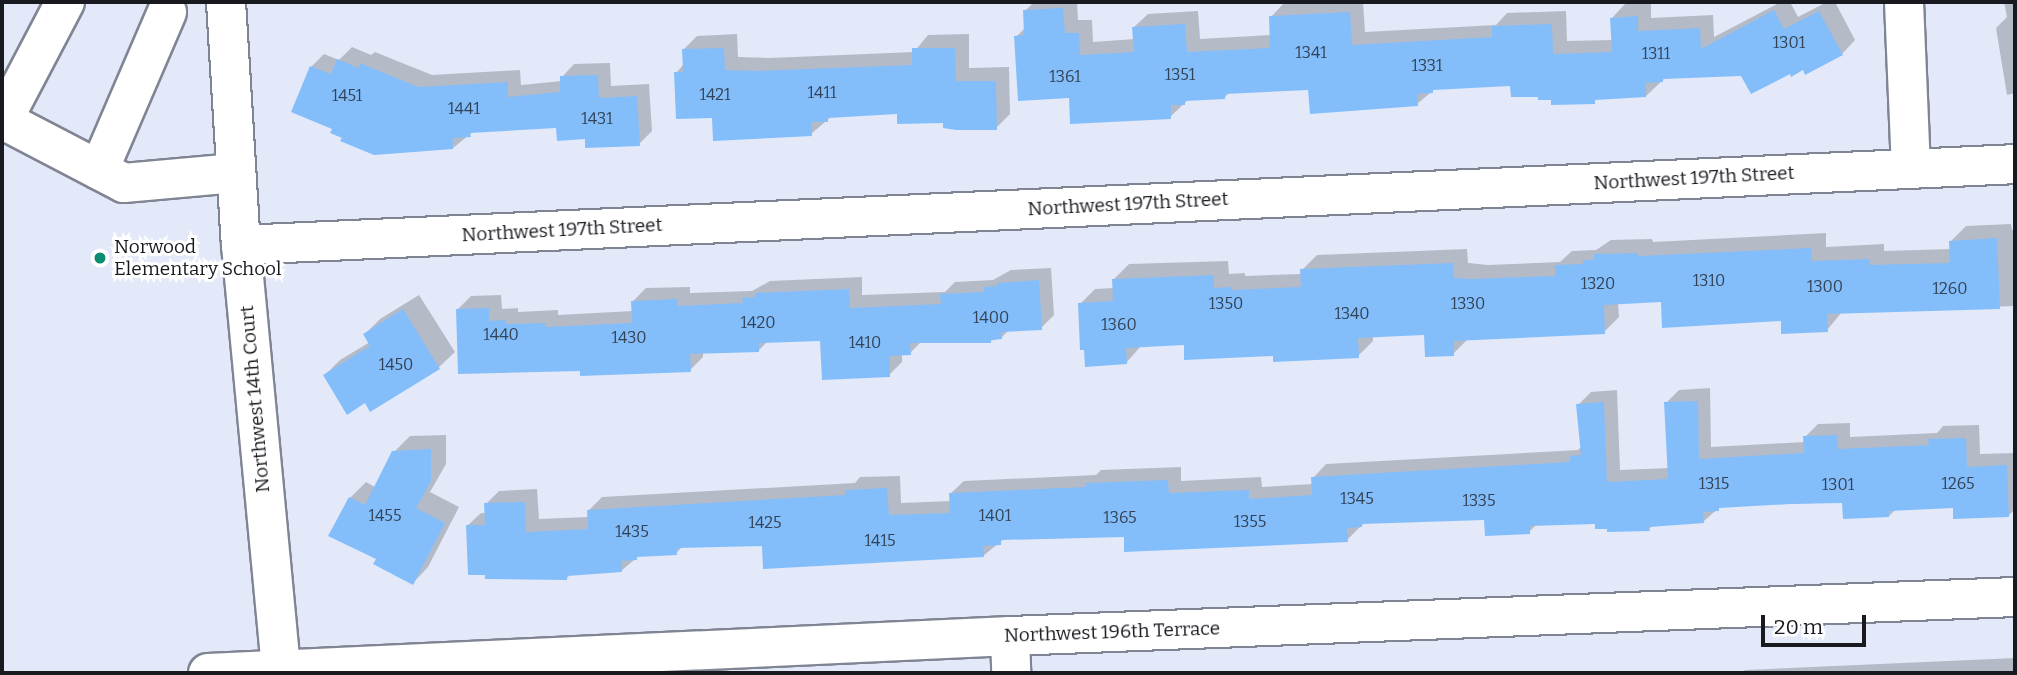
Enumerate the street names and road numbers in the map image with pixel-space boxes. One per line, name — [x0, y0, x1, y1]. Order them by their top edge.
street label: Northwest 197th Street — [1593, 161, 1795, 195]
street label: Northwest 197th Street — [1027, 187, 1229, 221]
street label: Northwest 197th Street — [461, 213, 663, 247]
street label: Northwest 14th Court — [235, 304, 275, 494]
street label: Northwest 196th Terrace — [1004, 617, 1220, 647]

